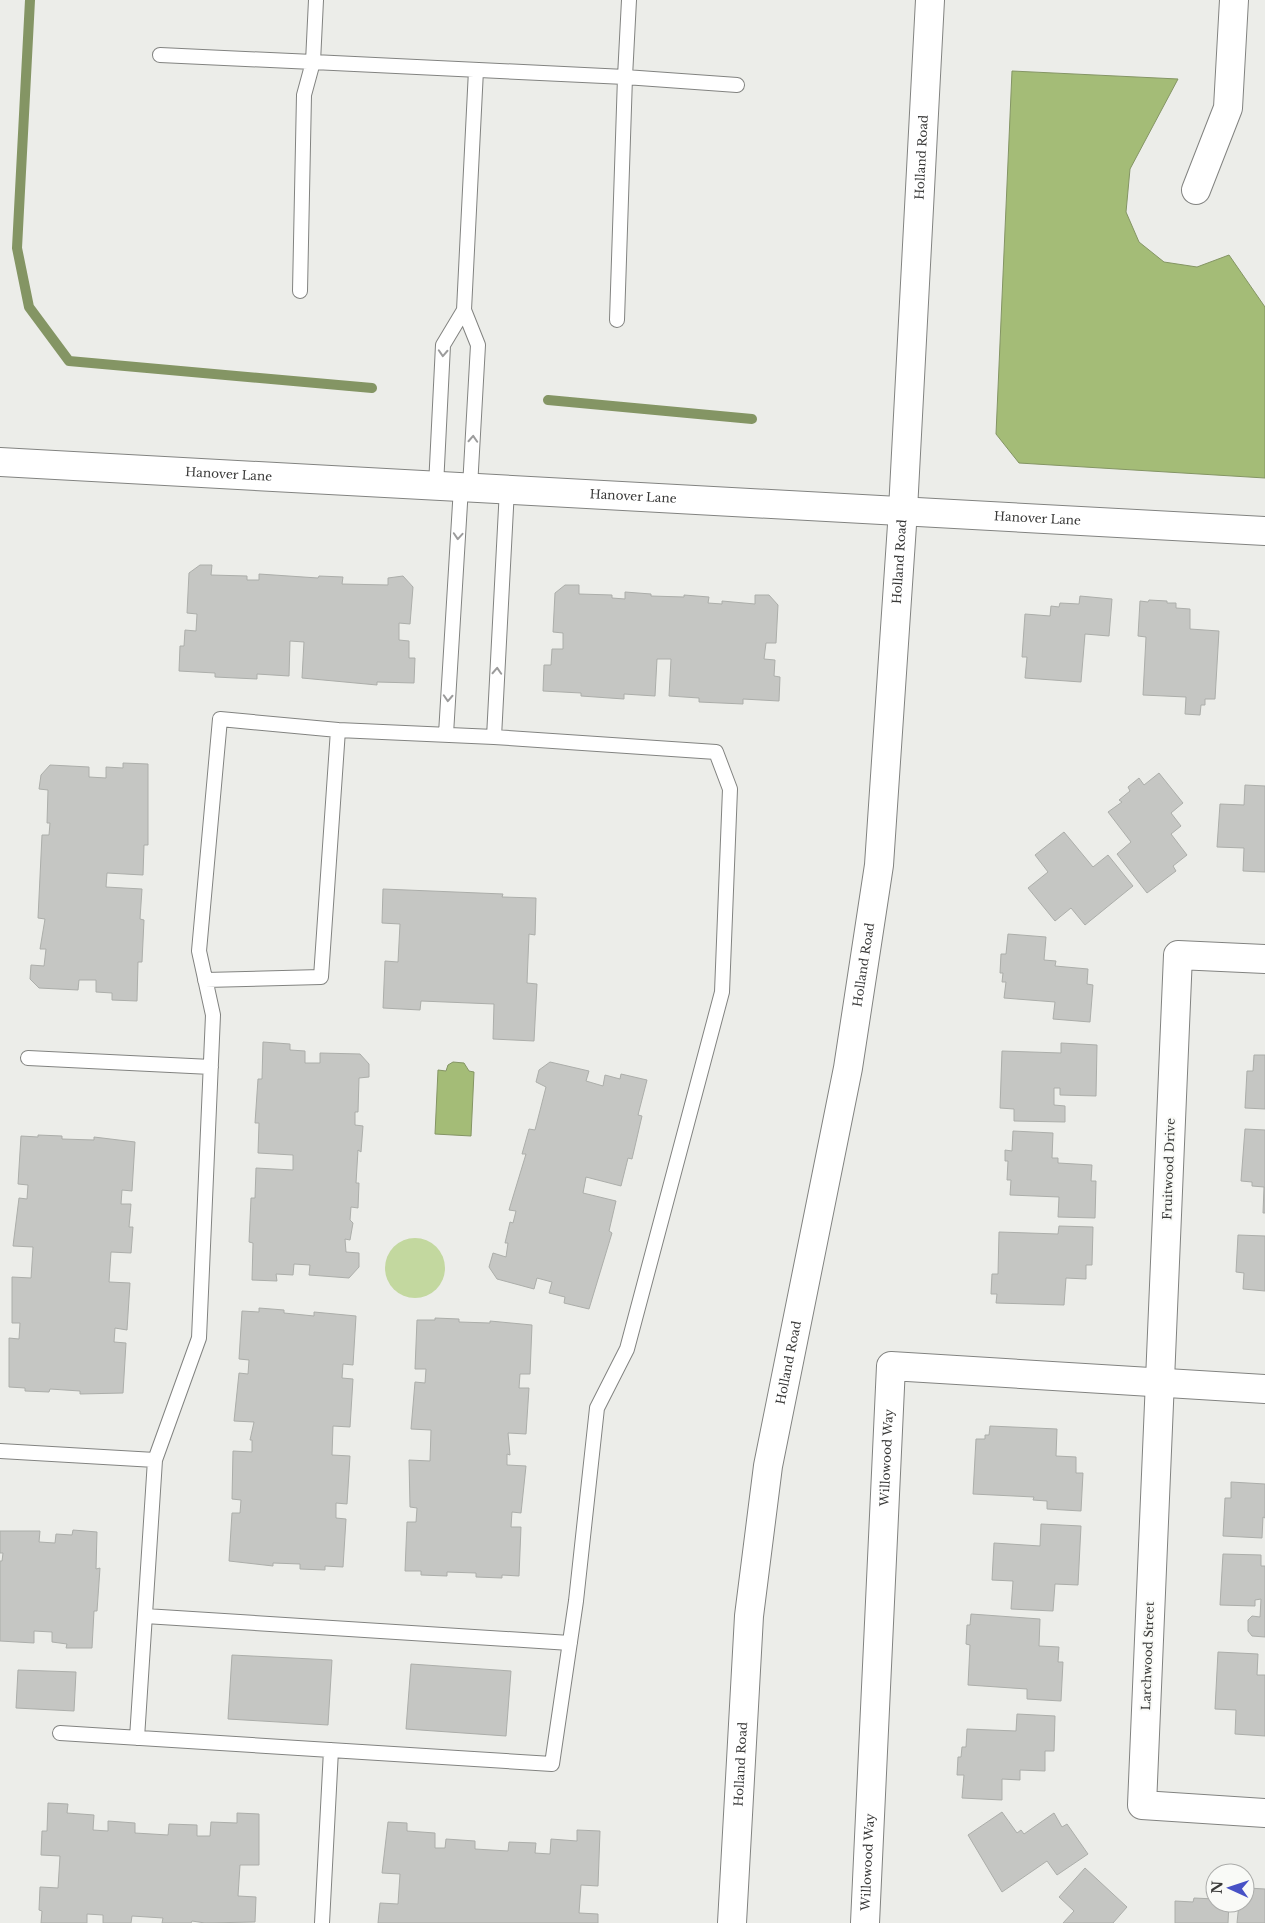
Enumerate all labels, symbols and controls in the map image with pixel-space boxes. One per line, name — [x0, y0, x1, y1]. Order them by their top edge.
street label: Holland Road — [911, 114, 931, 200]
one-way arrow — [437, 350, 448, 358]
one-way arrow — [467, 435, 478, 443]
street label: Hanover Lane — [185, 464, 273, 484]
street label: Hanover Lane — [589, 486, 677, 506]
street label: Hanover Lane — [994, 508, 1081, 528]
street label: Holland Road — [889, 519, 909, 605]
one-way arrow — [452, 532, 463, 540]
one-way arrow — [492, 666, 503, 674]
one-way arrow — [442, 694, 453, 702]
street label: Holland Road — [849, 922, 877, 1008]
street label: Fruitwood Drive — [1159, 1118, 1178, 1220]
street label: Holland Road — [773, 1320, 804, 1406]
street label: Willowood Way — [876, 1408, 896, 1508]
street label: Larchwood Street — [1138, 1601, 1157, 1711]
street label: Holland Road — [730, 1721, 750, 1807]
street label: Willowood Way — [858, 1813, 877, 1912]
north arrow — [1205, 1863, 1255, 1913]
text: N — [1208, 1880, 1226, 1894]

